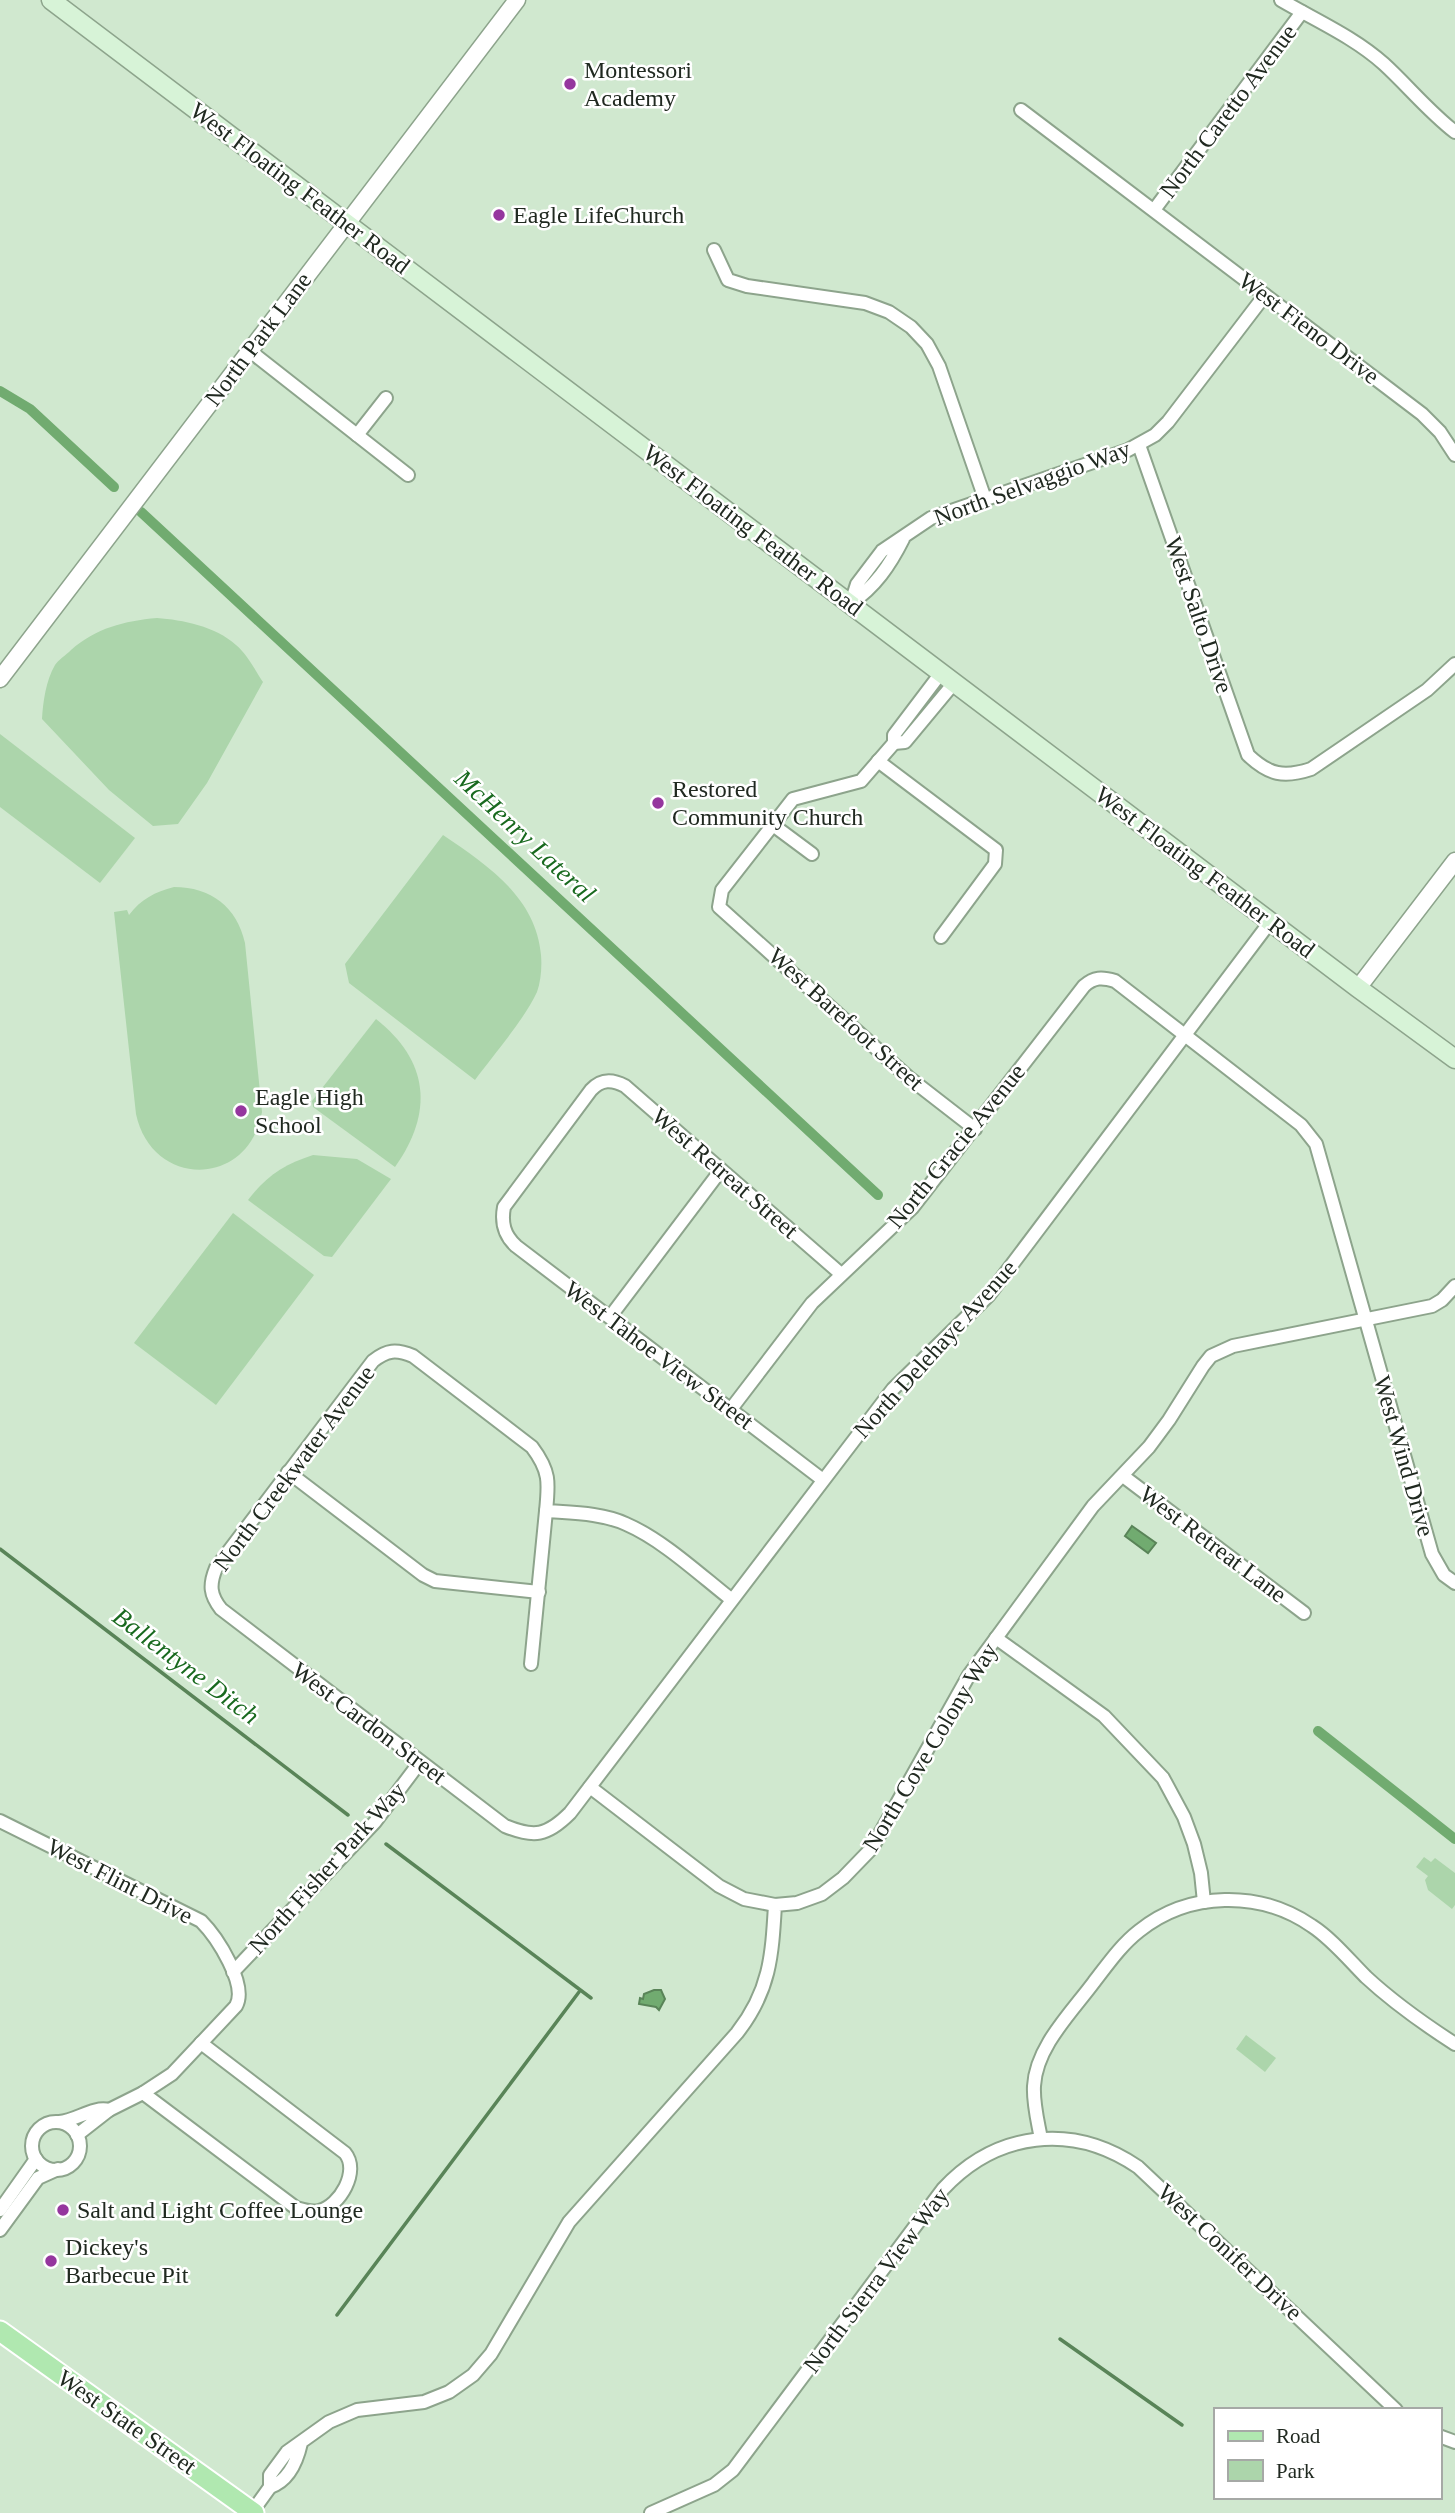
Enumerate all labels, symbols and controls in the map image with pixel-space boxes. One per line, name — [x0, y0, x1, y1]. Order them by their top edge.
street label: North Caretto Avenue — [1154, 19, 1302, 203]
place label: Montessori Academy — [584, 57, 692, 111]
marker: Montessori Academy — [562, 76, 578, 92]
street label: West Floating Feather Road — [185, 97, 415, 279]
place label: Eagle LifeChurch — [513, 202, 684, 228]
marker: Eagle LifeChurch — [491, 207, 507, 223]
street label: North Park Lane — [199, 267, 317, 411]
street label: West Fieno Drive — [1234, 267, 1384, 389]
street label: North Selvaggio Way — [930, 435, 1134, 531]
street label: West Floating Feather Road — [638, 439, 868, 621]
street label: West Salto Drive — [1160, 534, 1238, 696]
water label: McHenry Lateral — [448, 763, 601, 908]
place label: Restored Community Church — [672, 776, 863, 830]
street label: West Floating Feather Road — [1090, 781, 1320, 963]
marker: Restored Community Church — [650, 795, 666, 811]
street label: West Barefoot Street — [763, 943, 929, 1096]
street label: North Gracie Avenue — [882, 1059, 1030, 1233]
place label: Eagle High School — [255, 1084, 364, 1138]
marker: Eagle High School — [233, 1103, 249, 1119]
street label: West Retreat Street — [647, 1103, 803, 1244]
street label: North Delehaye Avenue — [848, 1255, 1022, 1443]
street label: West Tahoe View Street — [560, 1276, 759, 1435]
street label: North Creekwater Avenue — [208, 1360, 380, 1576]
street label: West Wind Drive — [1369, 1373, 1439, 1539]
street label: West Retreat Lane — [1135, 1480, 1291, 1608]
water label: Ballentyne Ditch — [107, 1602, 265, 1730]
street label: North Cove Colony Way — [857, 1638, 1003, 1856]
street label: West Cardon Street — [287, 1657, 451, 1790]
street label: North Fisher Park Way — [243, 1777, 411, 1959]
street label: West Flint Drive — [43, 1833, 197, 1929]
street label: West Conifer Drive — [1153, 2179, 1307, 2325]
street label: North Sierra View Way — [798, 2183, 954, 2377]
place label: Salt and Light Coffee Lounge — [77, 2197, 363, 2223]
marker: Salt and Light Coffee Lounge — [55, 2202, 71, 2218]
place label: Dickey's Barbecue Pit — [65, 2234, 189, 2288]
marker: Dickey's Barbecue Pit — [43, 2253, 59, 2269]
street label: West State Street — [53, 2365, 202, 2480]
legend — [1214, 2408, 1441, 2499]
text: Road — [1276, 2424, 1321, 2448]
text: Park — [1276, 2459, 1315, 2483]

